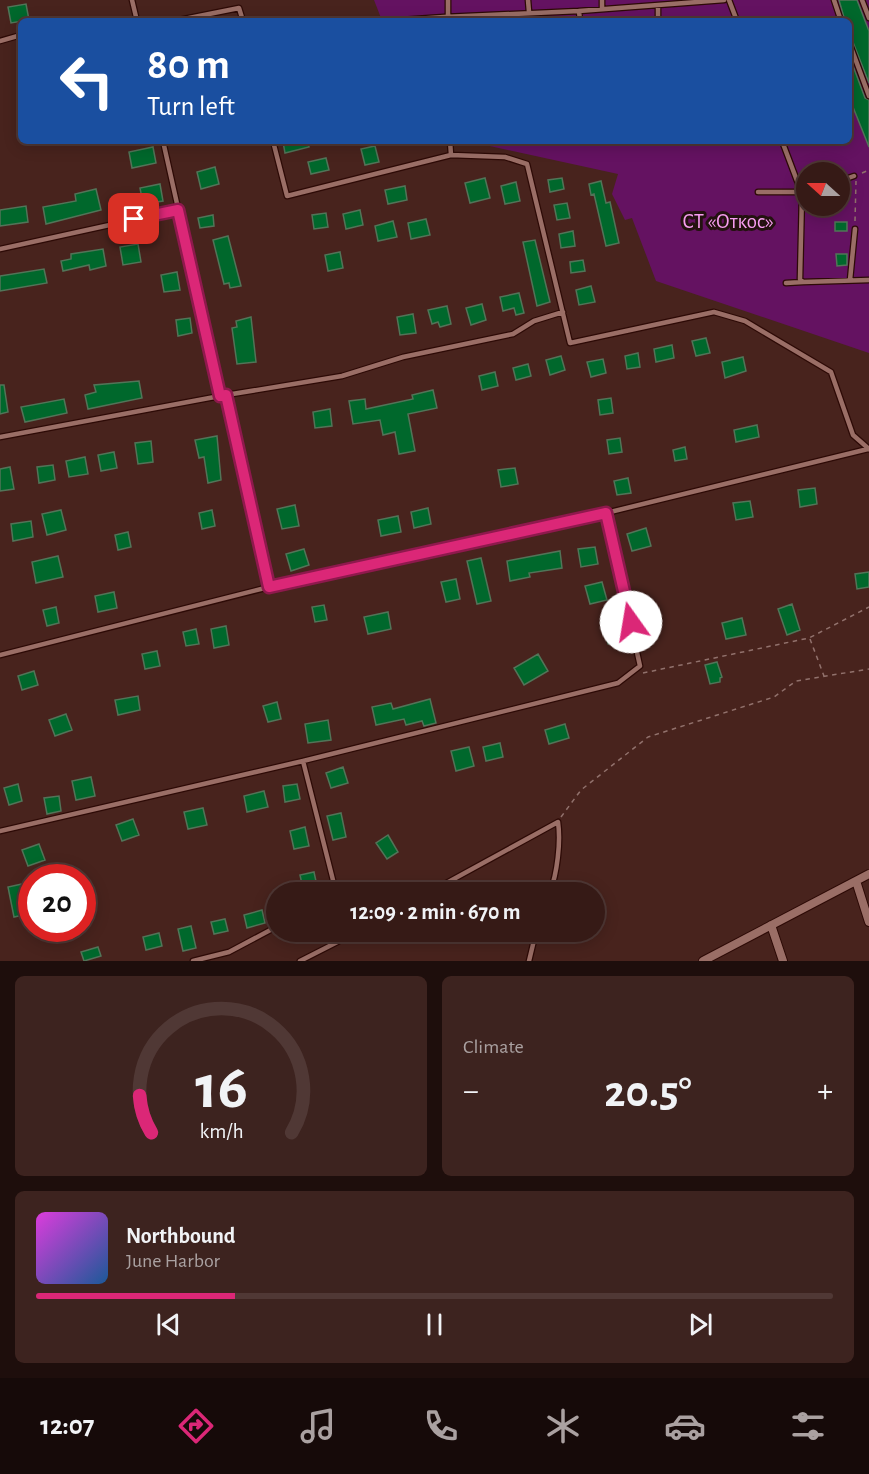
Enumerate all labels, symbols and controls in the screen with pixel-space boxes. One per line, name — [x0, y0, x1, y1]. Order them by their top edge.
icon: left — [48, 42, 126, 120]
text: 80 m — [147, 44, 230, 86]
text: Turn left — [147, 93, 235, 120]
north arrow — [796, 162, 850, 216]
map controls — [796, 162, 850, 216]
pin — [108, 193, 159, 244]
icon: arrive — [117, 202, 150, 235]
park label: СТ «Откос» — [682, 211, 774, 232]
position arrow — [599, 590, 663, 654]
speed limit sign: 20 — [18, 864, 96, 942]
text: 12:09 · 2 min · 670 m — [350, 901, 521, 923]
text: Climate — [463, 1037, 524, 1057]
text: 16 — [195, 1057, 247, 1119]
text: 20.5° — [604, 1070, 692, 1115]
text: − — [463, 1075, 479, 1108]
text: + — [817, 1075, 833, 1108]
text: km/h — [199, 1121, 243, 1142]
text: Northbound — [126, 1225, 235, 1247]
text: June Harbor — [126, 1251, 220, 1271]
icon: previous — [152, 1308, 185, 1341]
icon: pause — [418, 1308, 451, 1341]
icon: next — [684, 1308, 717, 1341]
icon: directions — [175, 1405, 217, 1447]
icon: music — [297, 1405, 339, 1447]
icon: phone — [420, 1405, 462, 1447]
icon: climate — [542, 1405, 584, 1447]
icon: car — [664, 1405, 706, 1447]
icon: filters — [787, 1405, 829, 1447]
text: 12:07 — [40, 1412, 95, 1439]

